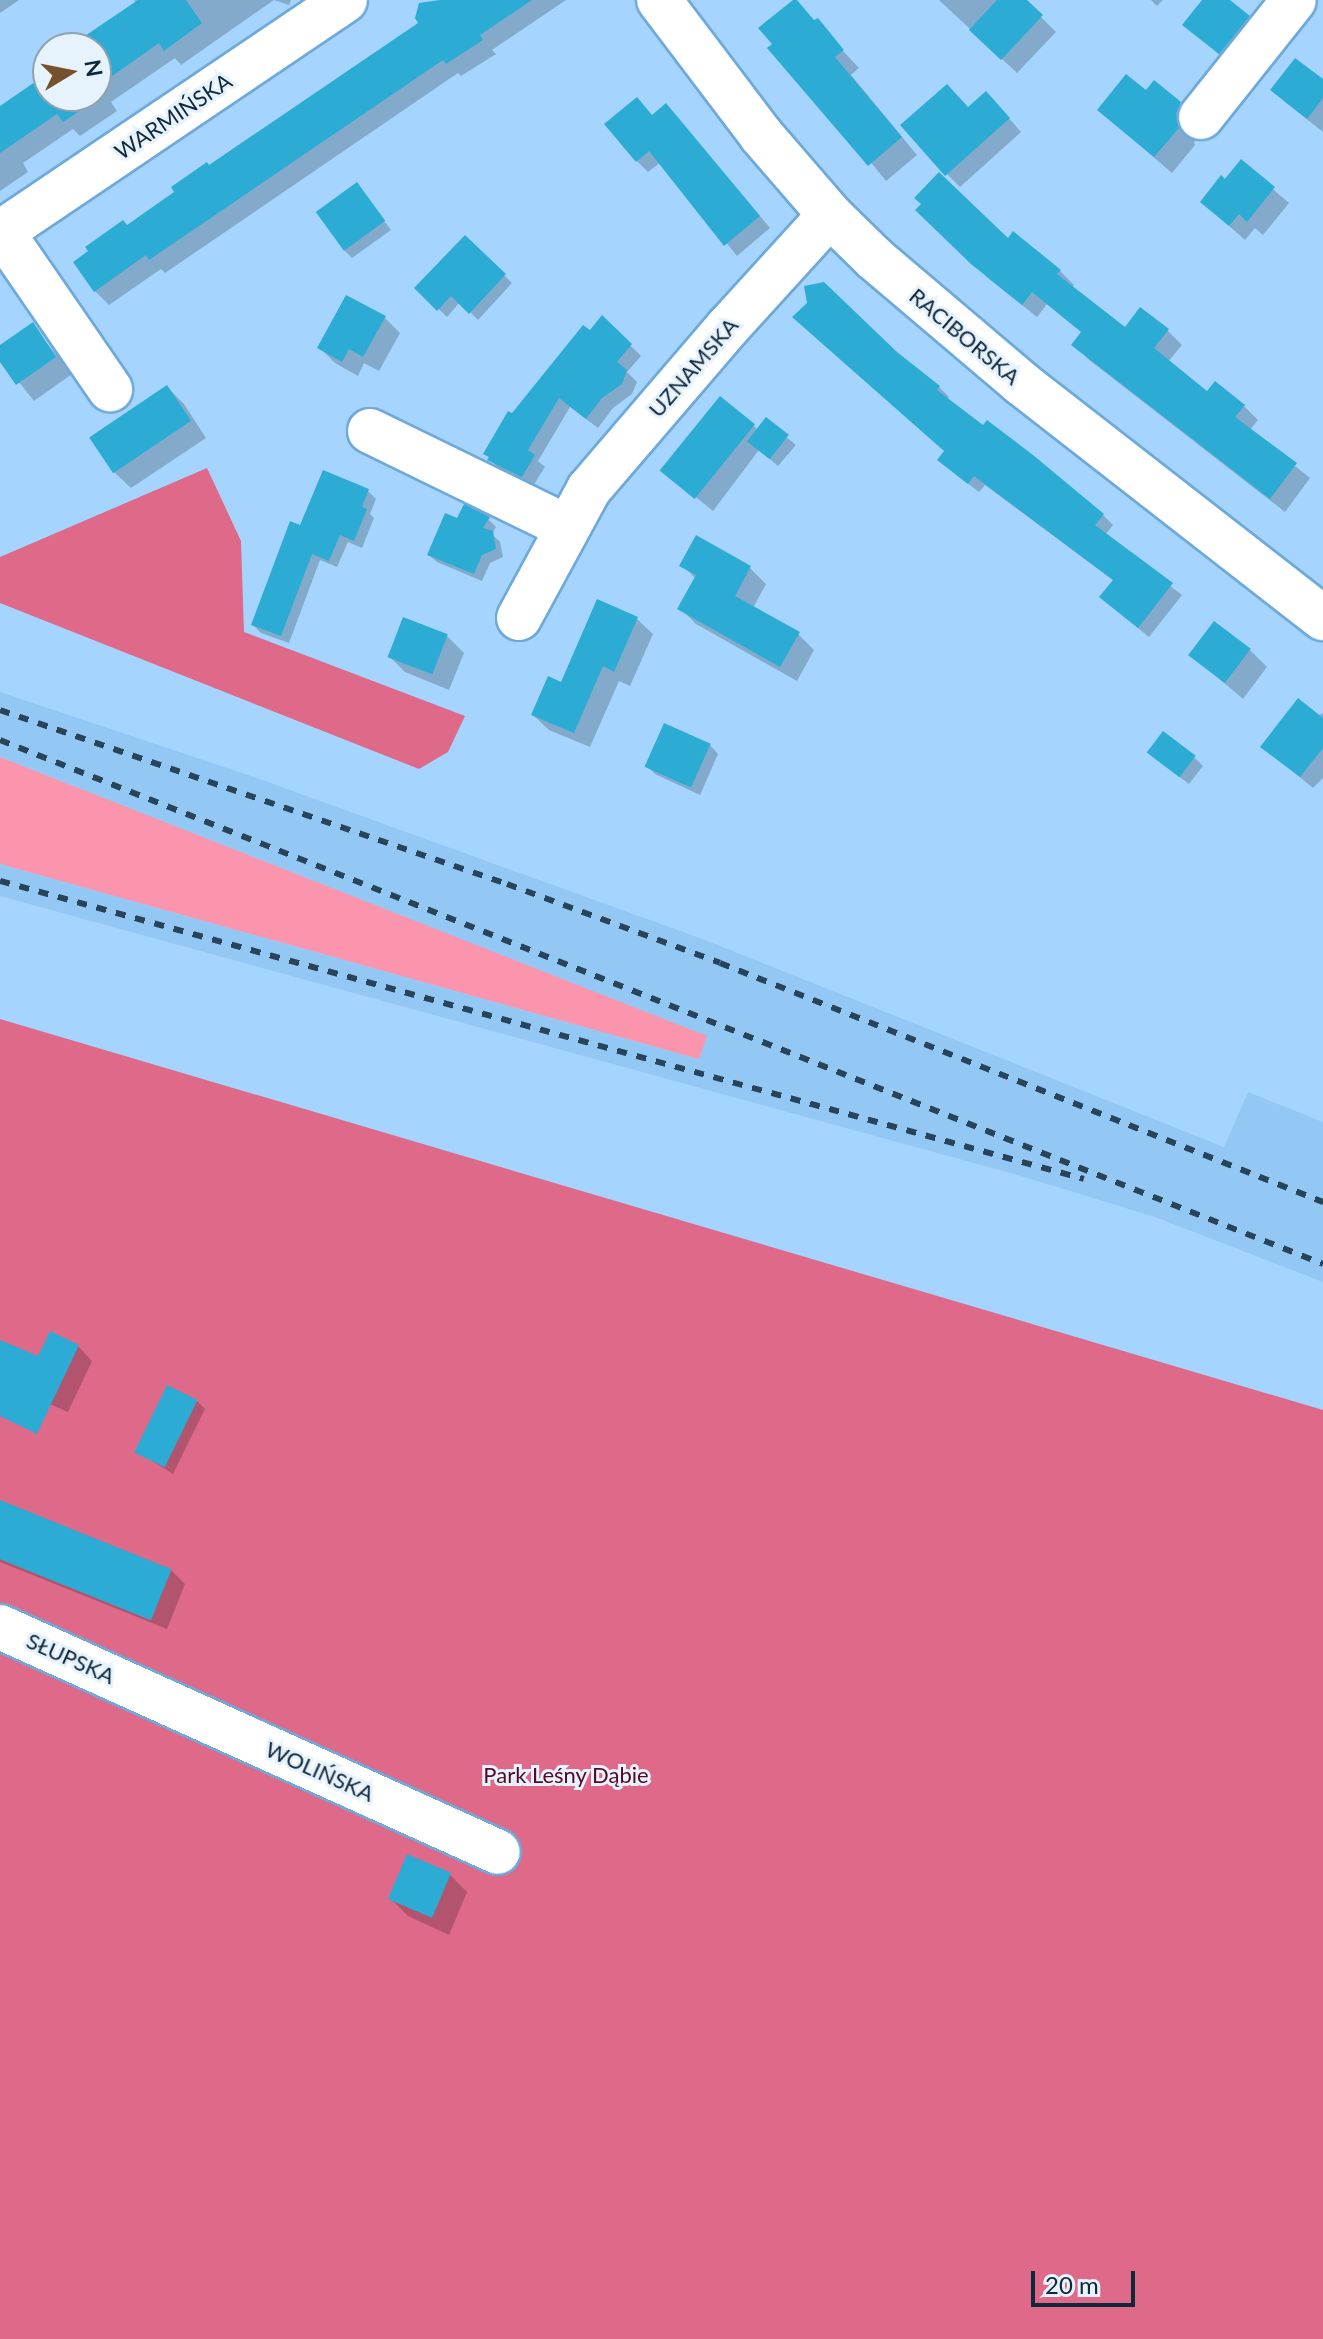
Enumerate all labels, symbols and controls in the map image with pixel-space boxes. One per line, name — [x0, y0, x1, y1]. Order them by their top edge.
north arrow — [32, 32, 112, 112]
text: N — [79, 57, 109, 79]
street label: WARMIŃSKA — [110, 67, 236, 165]
street label: RACIBORSKA — [904, 282, 1026, 390]
street label: UZNAMSKA — [643, 312, 743, 422]
street label: SŁUPSKA — [23, 1627, 119, 1689]
street label: WOLIŃSKA — [262, 1735, 378, 1807]
park label: Park Leśny Dąbie — [483, 1762, 649, 1788]
scale bar — [1035, 2255, 1139, 2305]
text: 20 m — [1045, 2270, 1099, 2299]

